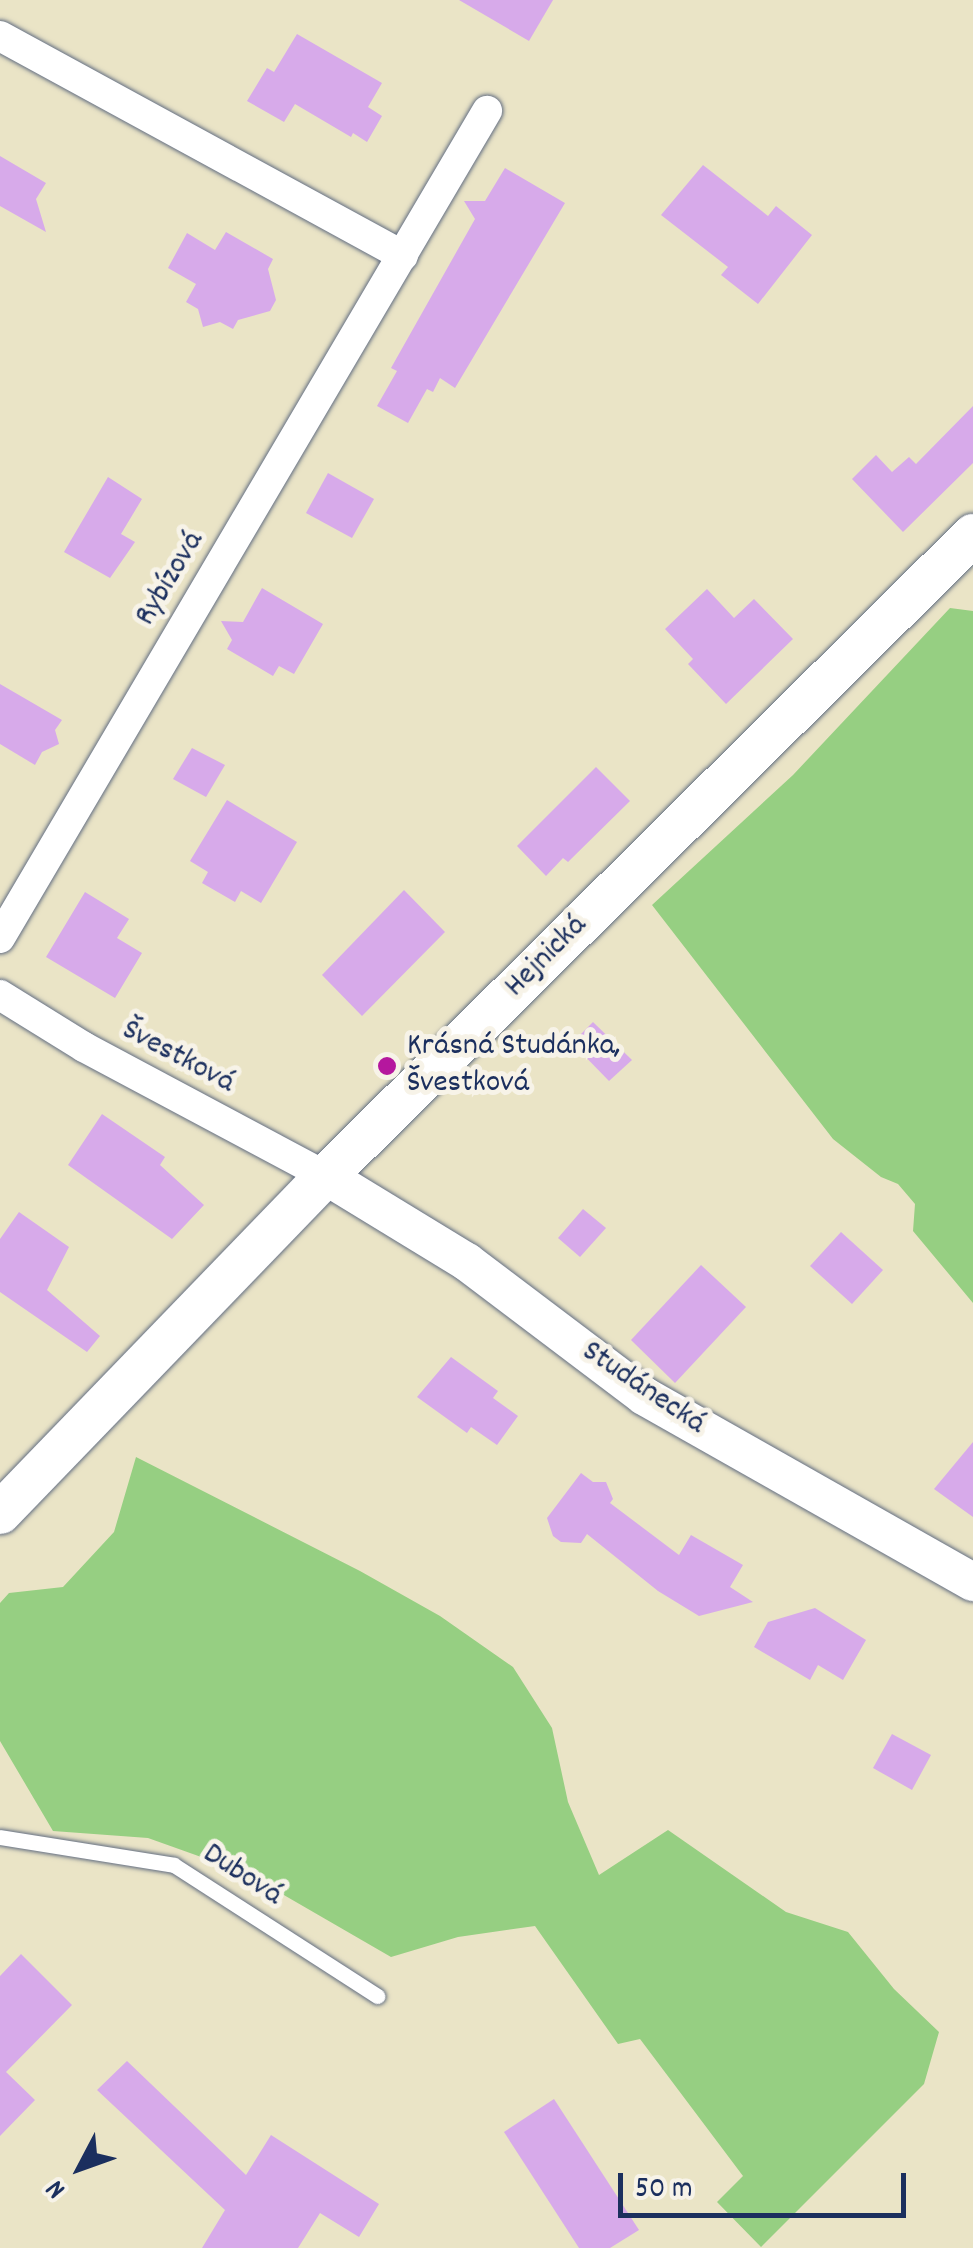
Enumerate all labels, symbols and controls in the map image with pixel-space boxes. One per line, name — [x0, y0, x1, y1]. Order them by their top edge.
street label: Rybízová — [128, 525, 214, 633]
street label: Hejnická — [498, 908, 596, 1006]
street label: Švestková — [115, 1012, 241, 1104]
place label: Krásná Studánka, Švestková — [407, 1029, 621, 1104]
marker: Krásná Studánka, Švestková — [376, 1055, 398, 1077]
street label: Studánecká — [574, 1334, 712, 1444]
street label: Dubová — [195, 1836, 289, 1916]
north arrow — [30, 2118, 130, 2218]
scale bar — [623, 2153, 910, 2215]
text: N — [38, 2169, 77, 2206]
text: 50 m — [635, 2169, 693, 2212]

